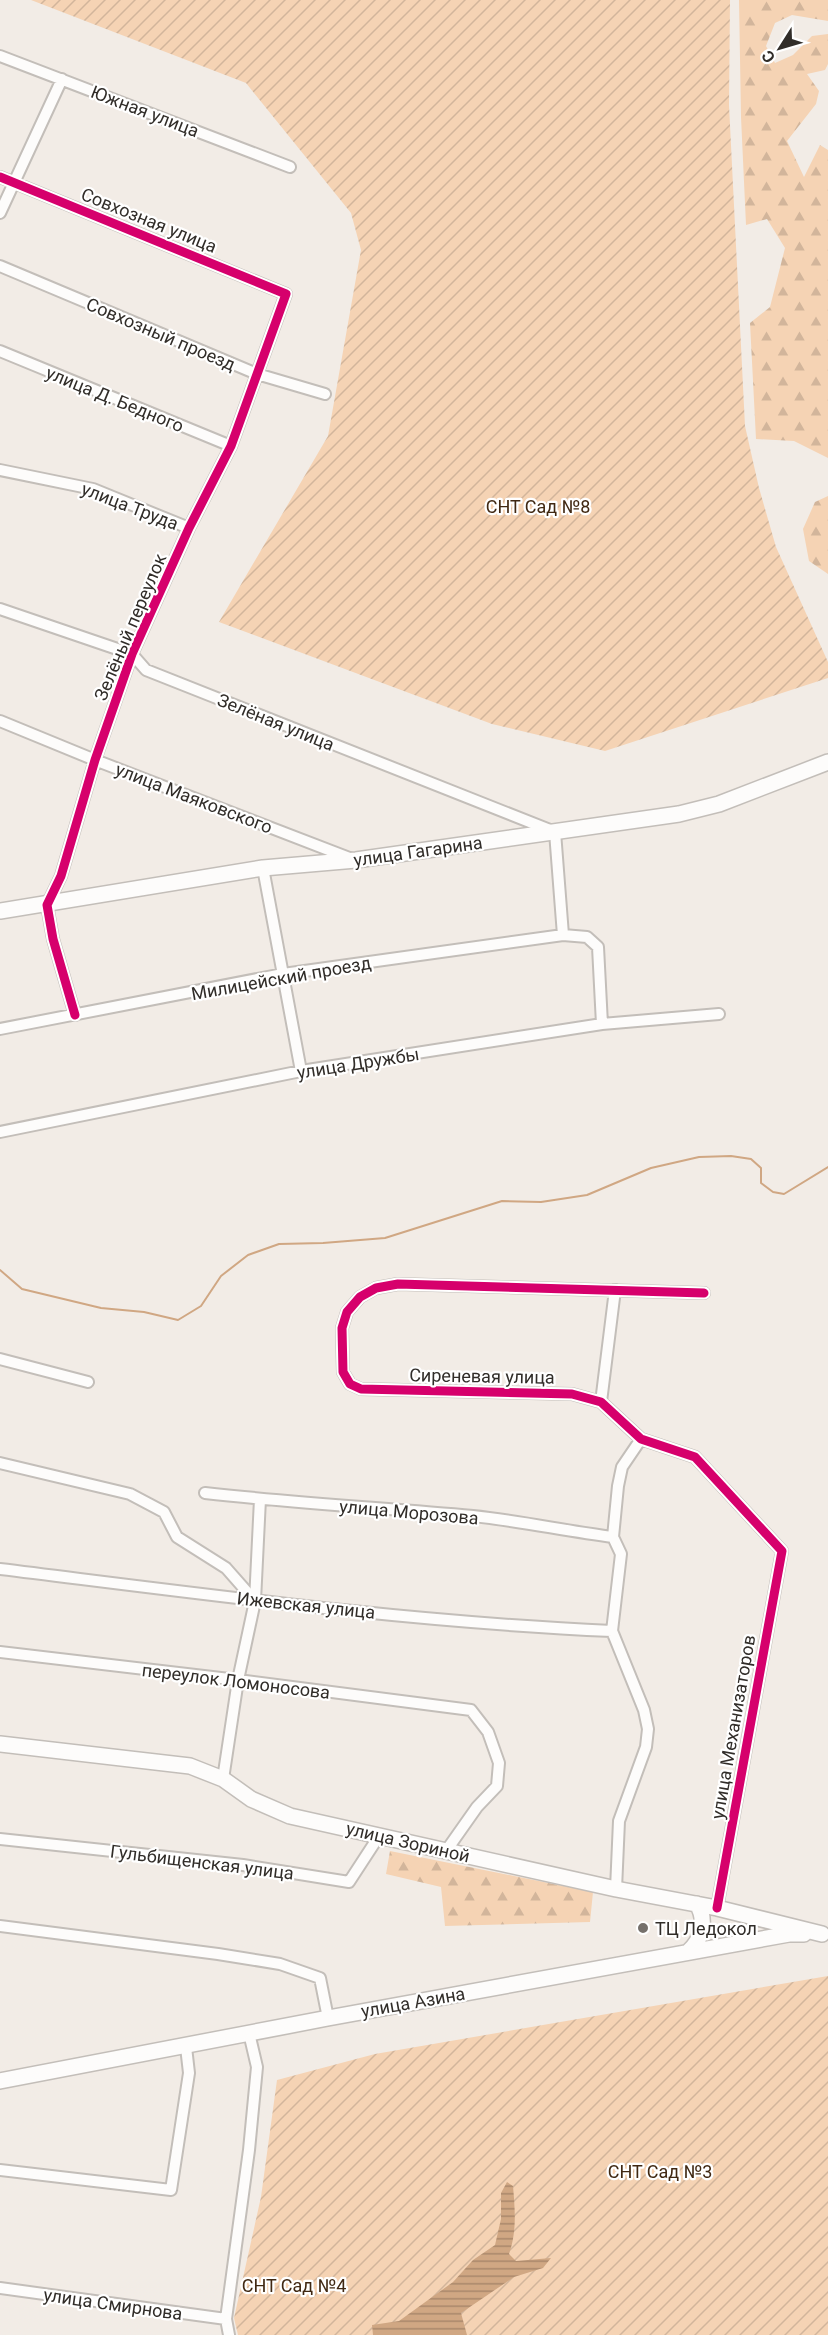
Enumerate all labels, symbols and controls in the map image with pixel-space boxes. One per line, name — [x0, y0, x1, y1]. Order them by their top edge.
north arrow — [750, 18, 810, 78]
text: С — [758, 47, 779, 67]
street label: Южная улица — [88, 81, 202, 141]
street label: Совхозная улица — [78, 183, 220, 257]
street label: Совхозный проезд — [83, 293, 239, 375]
street label: улица Д. Бедного — [43, 362, 187, 436]
street label: улица Труда — [79, 478, 181, 534]
park label: СНТ Сад №8 — [486, 496, 590, 517]
street label: Зелёный переулок — [90, 550, 171, 704]
street label: Зелёная улица — [215, 689, 337, 755]
street label: улица Маяковского — [113, 758, 275, 838]
street label: улица Гагарина — [352, 832, 484, 870]
street label: Милицейский проезд — [189, 952, 373, 1004]
street label: улица Дружбы — [295, 1043, 421, 1083]
street label: Сиреневая улица — [409, 1364, 555, 1388]
street label: улица Морозова — [338, 1495, 480, 1529]
street label: Ижевская улица — [236, 1587, 376, 1623]
street label: улица Механизаторов — [706, 1633, 760, 1821]
street label: переулок Ломоносова — [141, 1659, 331, 1703]
street label: улица Зориной — [344, 1818, 472, 1866]
street label: Гульбищенская улица — [109, 1840, 295, 1884]
place label: ТЦ Ледокол — [655, 1918, 757, 1939]
marker: ТЦ Ледокол — [636, 1921, 650, 1935]
street label: улица Азина — [359, 1983, 467, 2021]
park label: СНТ Сад №3 — [608, 2161, 712, 2182]
park label: СНТ Сад №4 — [242, 2275, 346, 2296]
street label: улица Смирнова — [42, 2284, 184, 2324]

